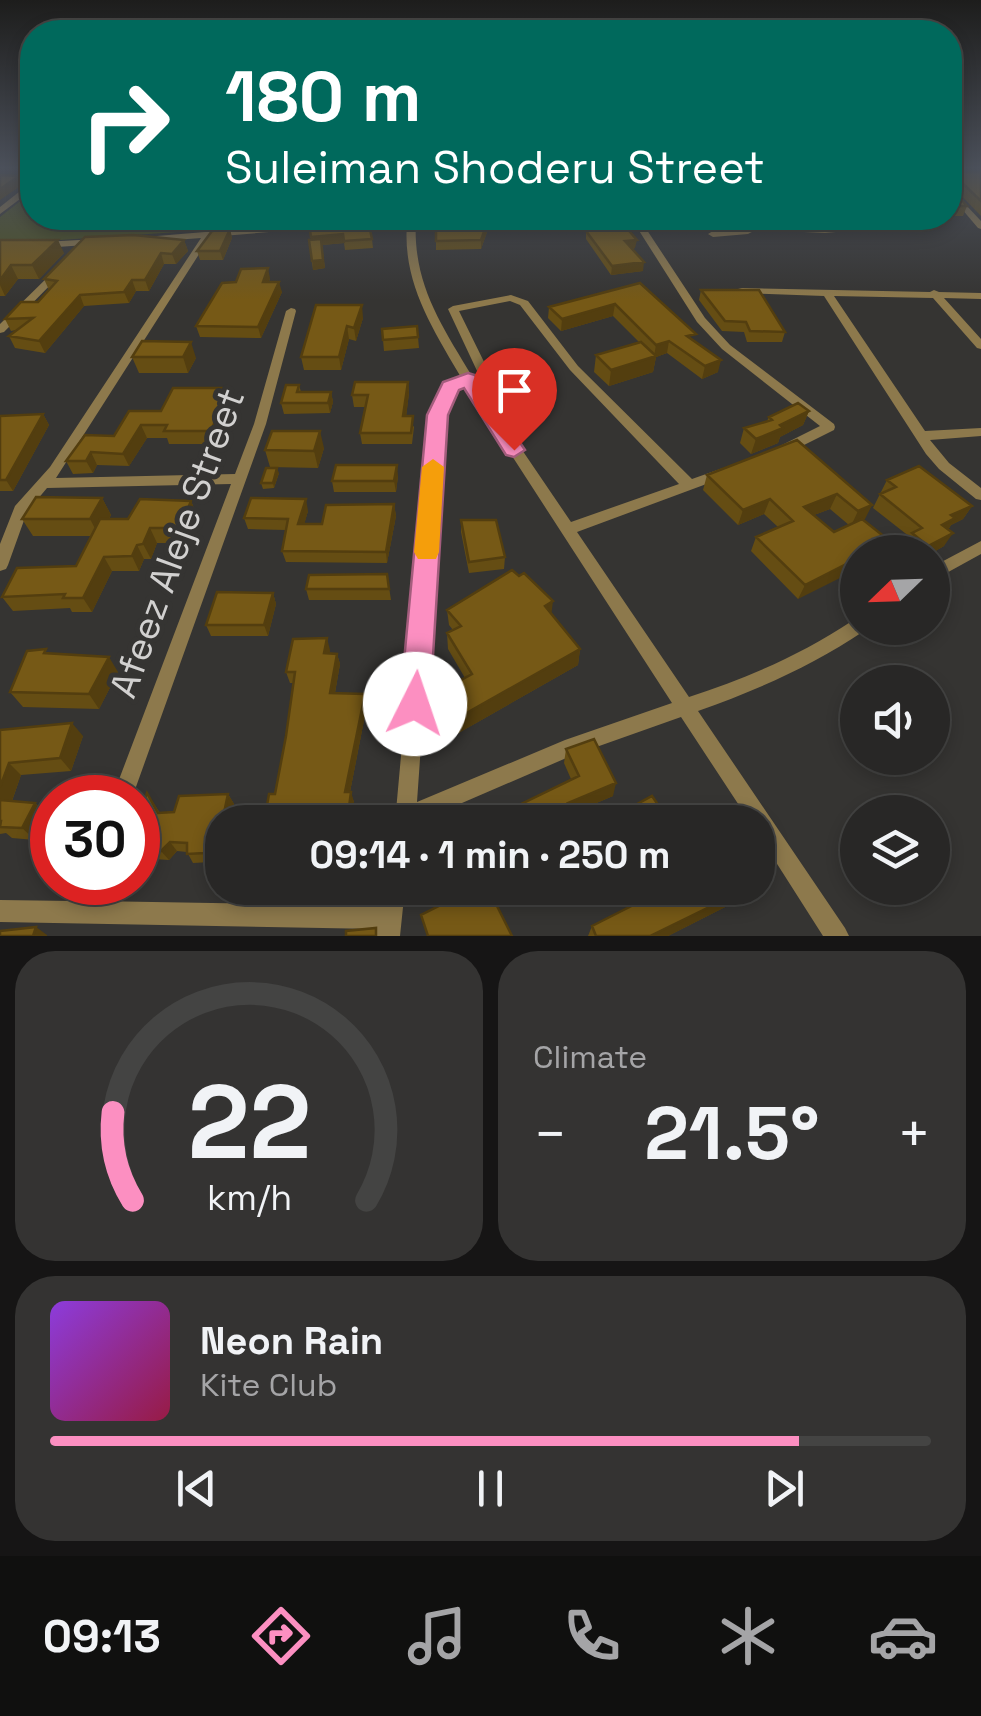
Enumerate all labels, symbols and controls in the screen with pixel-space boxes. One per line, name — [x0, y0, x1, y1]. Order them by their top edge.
text: 180 m — [225, 52, 422, 141]
icon: right — [60, 60, 190, 190]
text: Suleiman Shoderu Street — [225, 139, 765, 196]
pin — [472, 348, 557, 451]
icon: arrive — [487, 363, 542, 418]
street label: Afeez Aleje Street — [99, 382, 255, 704]
north arrow — [840, 535, 950, 645]
map controls — [840, 535, 950, 905]
position arrow — [363, 652, 467, 756]
button: sound — [840, 665, 950, 775]
speed limit sign: 30 — [30, 775, 160, 905]
button: layers — [840, 795, 950, 905]
text: 09:14 · 1 min · 250 m — [310, 831, 670, 879]
text: Climate — [533, 1037, 647, 1077]
text: 22 — [187, 1056, 311, 1188]
text: 21.5° — [644, 1085, 820, 1181]
text: − — [533, 1099, 567, 1169]
text: + — [897, 1099, 931, 1169]
text: km/h — [206, 1175, 292, 1220]
text: Neon Rain — [200, 1317, 383, 1365]
text: Kite Club — [200, 1365, 337, 1405]
icon: previous — [169, 1461, 224, 1516]
icon: pause — [463, 1461, 518, 1516]
icon: next — [757, 1461, 812, 1516]
icon: directions — [246, 1601, 316, 1671]
icon: music — [402, 1601, 472, 1671]
icon: phone — [557, 1601, 627, 1671]
icon: climate — [713, 1601, 783, 1671]
icon: car — [868, 1601, 938, 1671]
text: 09:13 — [43, 1608, 161, 1665]

